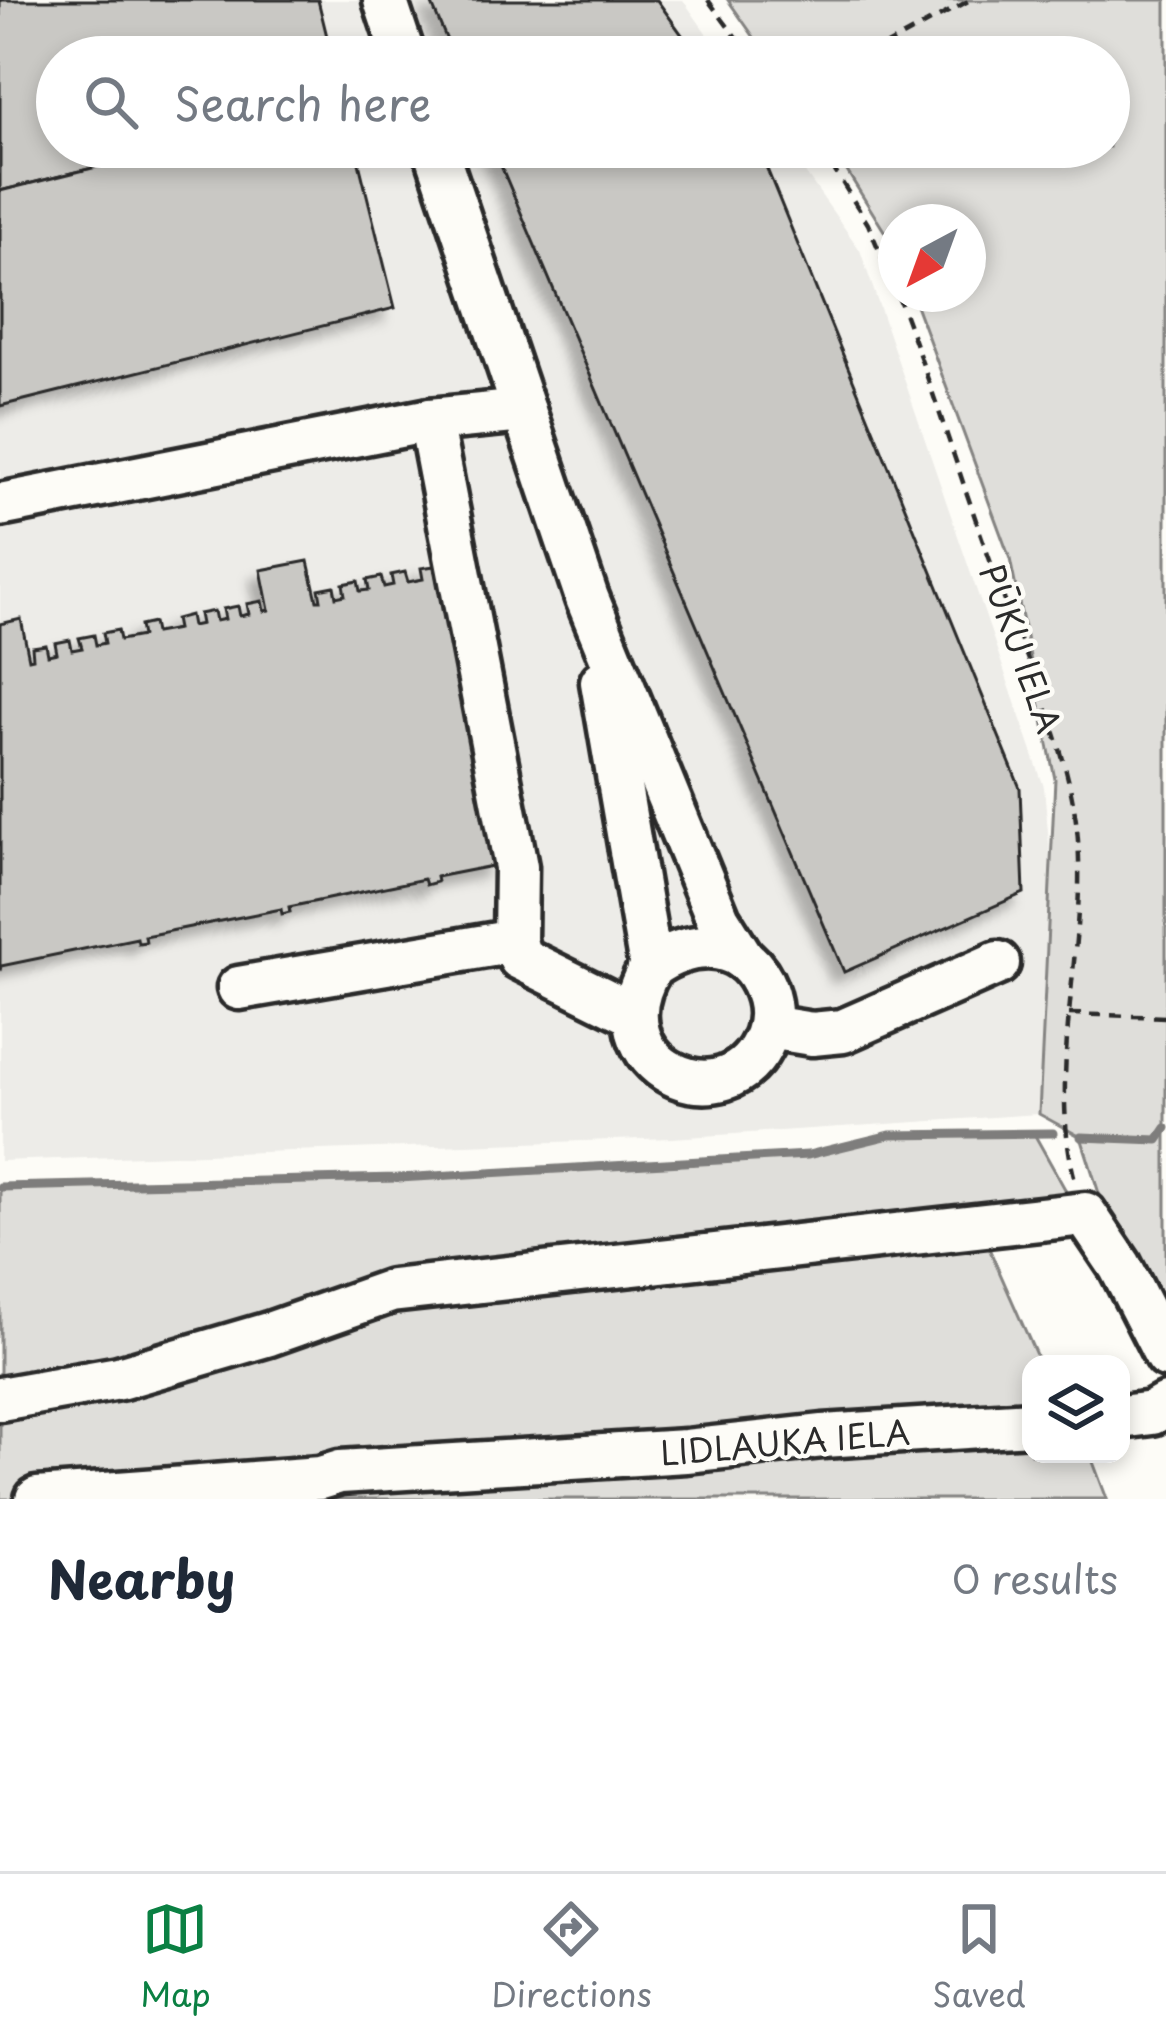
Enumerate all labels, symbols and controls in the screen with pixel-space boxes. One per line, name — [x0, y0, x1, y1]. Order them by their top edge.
search box — [36, 36, 1130, 168]
text: Search here — [174, 68, 431, 136]
icon: search — [78, 69, 144, 135]
north arrow — [878, 204, 986, 312]
street label: PŪKU IELA — [968, 557, 1076, 739]
map controls — [1022, 1355, 1130, 1463]
button: layers — [1022, 1355, 1130, 1463]
street label: LIDLAUKA IELA — [658, 1405, 912, 1477]
text: Nearby — [48, 1539, 235, 1616]
text: 0 results — [952, 1548, 1118, 1607]
tab: Map — [140, 1896, 211, 2018]
tab: Directions — [491, 1896, 652, 2018]
tab: Saved — [932, 1896, 1026, 2018]

